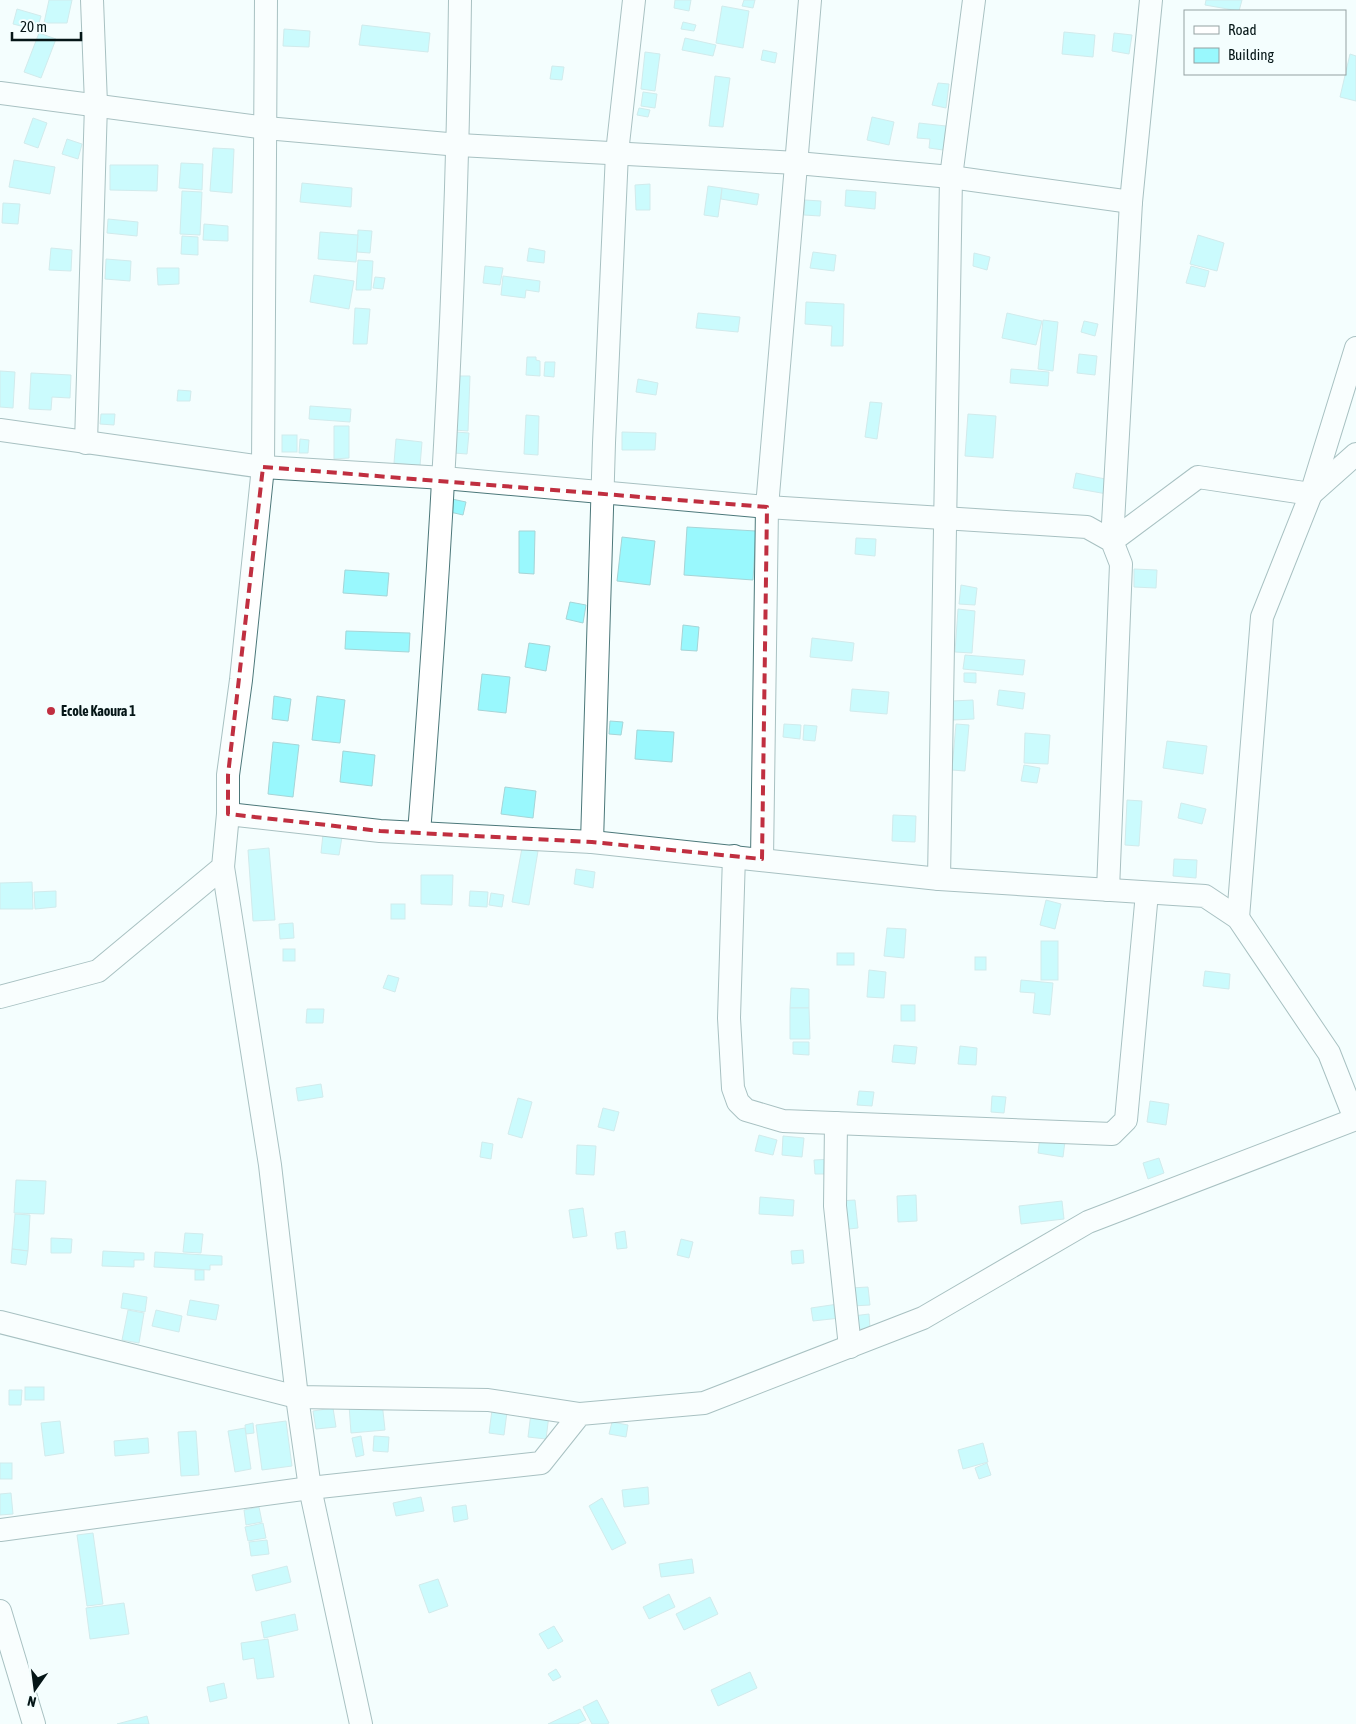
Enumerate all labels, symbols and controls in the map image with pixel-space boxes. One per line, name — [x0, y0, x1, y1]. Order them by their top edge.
scale bar — [12, 10, 81, 42]
legend — [1184, 10, 1346, 75]
text: 20 m — [20, 18, 47, 35]
text: Road — [1228, 21, 1257, 38]
text: Building — [1228, 46, 1274, 63]
place label: Ecole Kaoura 1 — [61, 703, 136, 719]
marker: Ecole Kaoura 1 — [45, 705, 57, 717]
north arrow — [10, 1664, 60, 1714]
text: N — [26, 1693, 38, 1710]

